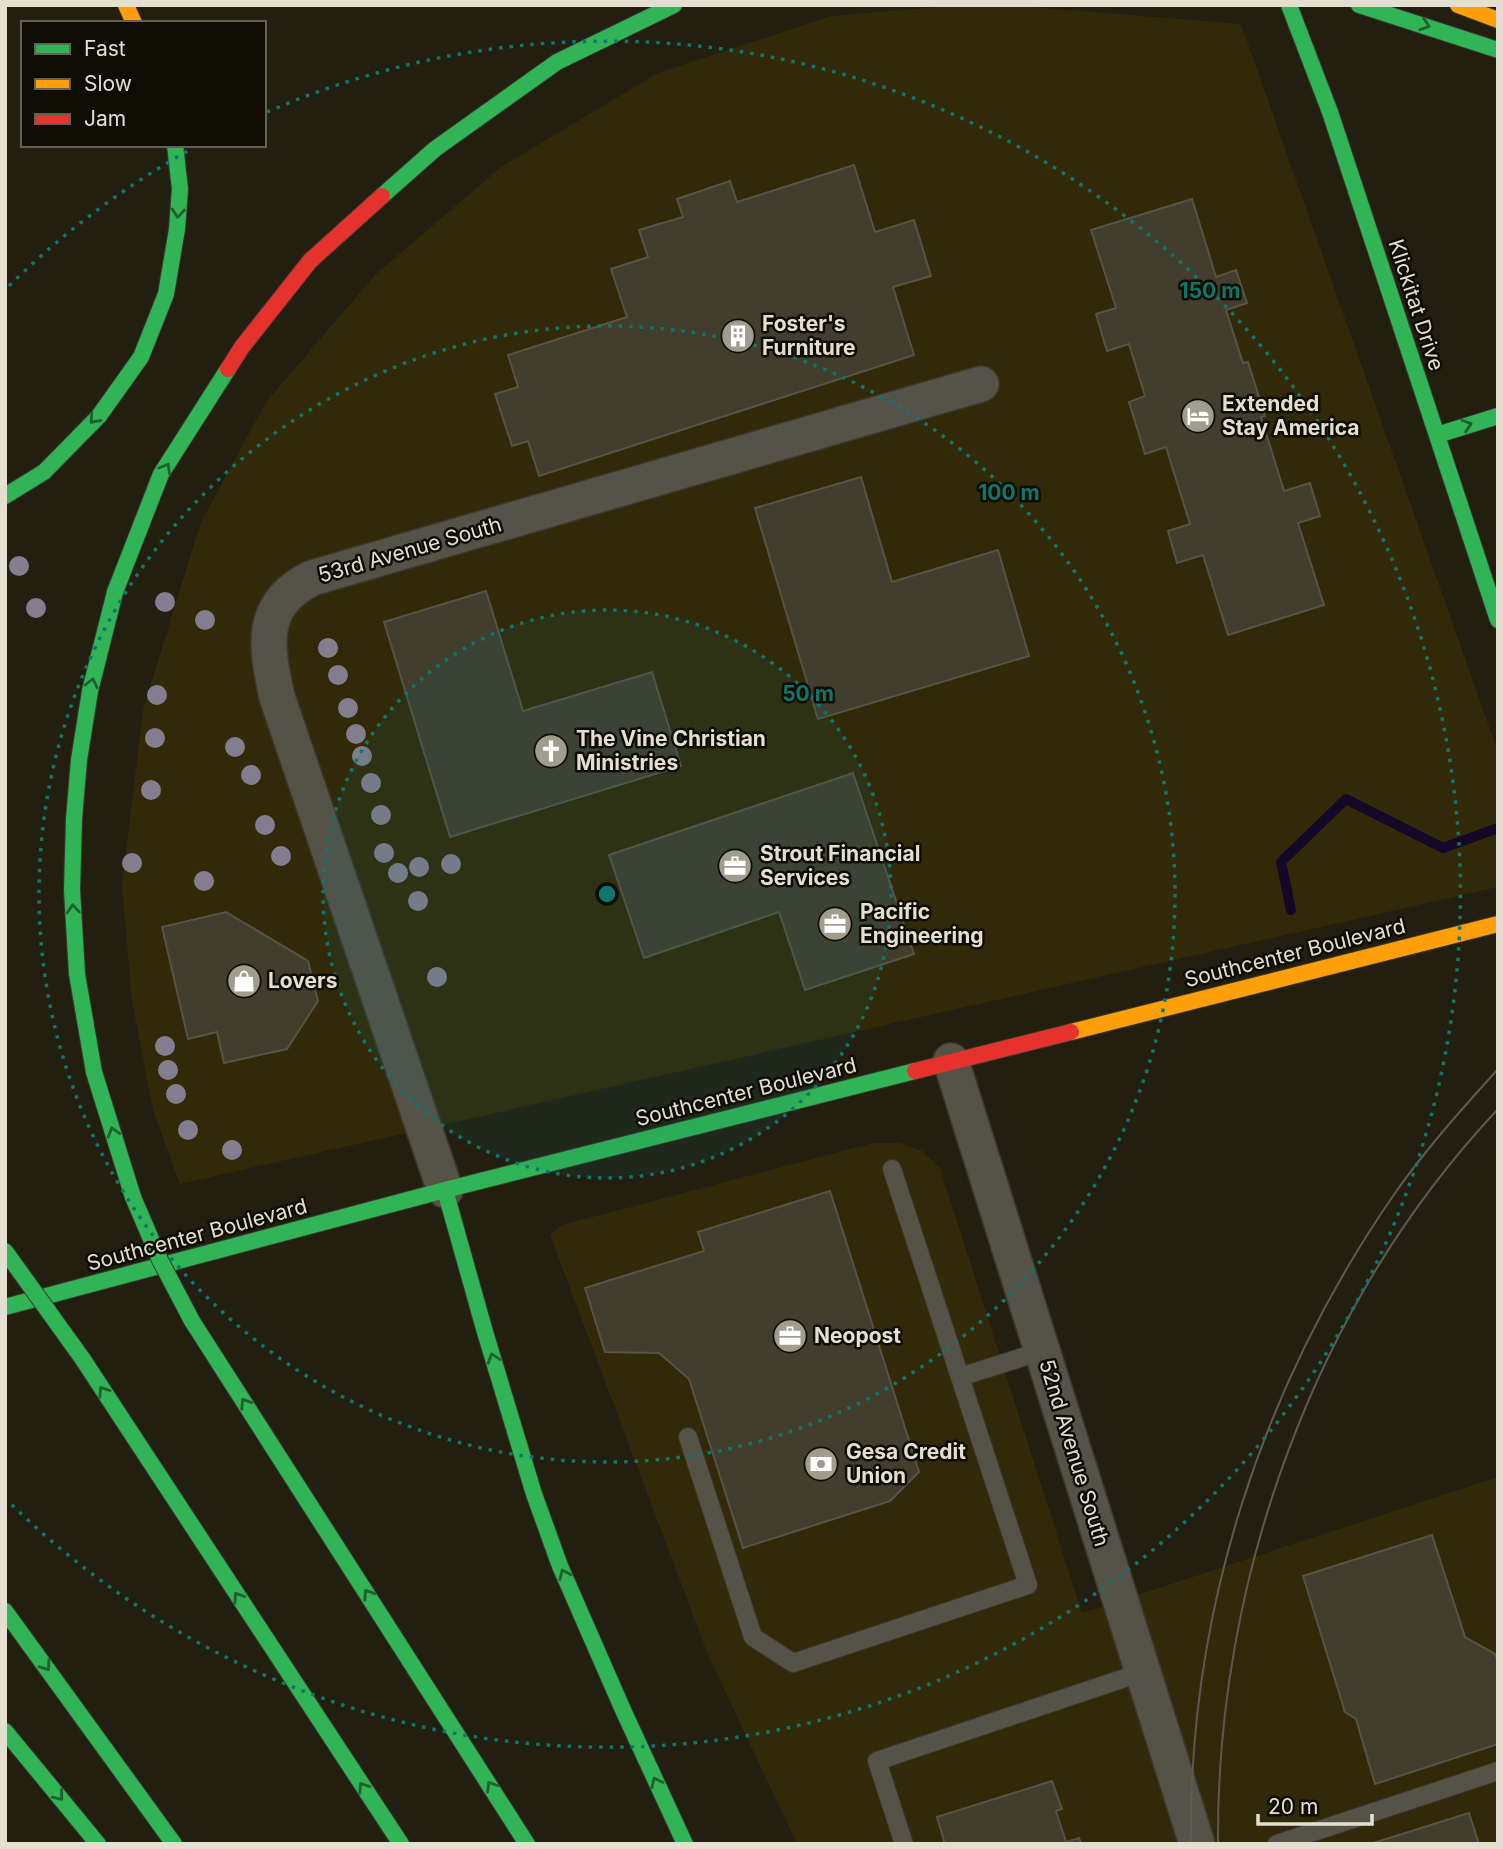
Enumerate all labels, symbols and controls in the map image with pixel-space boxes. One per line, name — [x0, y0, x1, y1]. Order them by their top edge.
one-way arrow — [1418, 17, 1430, 31]
legend — [21, 21, 266, 147]
text: Fast — [84, 36, 126, 61]
text: Slow — [84, 71, 132, 96]
text: Jam — [84, 106, 126, 131]
one-way arrow — [171, 208, 186, 219]
street label: Klickitat Drive — [1383, 236, 1449, 374]
text: 150 m — [1180, 278, 1240, 303]
place label: Foster's Furniture — [762, 311, 855, 360]
building icon: Foster's Furniture — [719, 317, 757, 355]
place label: Extended Stay America — [1222, 391, 1360, 440]
hotel icon: Extended Stay America — [1179, 397, 1217, 435]
one-way arrow — [90, 411, 103, 424]
one-way arrow — [1461, 419, 1473, 434]
one-way arrow — [157, 463, 170, 476]
text: 100 m — [978, 480, 1040, 505]
street label: 53rd Avenue South — [315, 511, 504, 588]
one-way arrow — [84, 677, 98, 689]
text: 50 m — [782, 681, 834, 706]
place label: The Vine Christian Ministries — [576, 726, 766, 775]
church icon: The Vine Christian Ministries — [532, 732, 570, 770]
place label: Strout Financial Services — [760, 841, 920, 890]
office icon: Strout Financial Services — [716, 847, 754, 885]
centre of rings — [595, 882, 619, 906]
place label: Pacific Engineering — [860, 899, 984, 948]
one-way arrow — [66, 903, 81, 914]
office icon: Pacific Engineering — [816, 905, 854, 943]
street label: Southcenter Boulevard — [1182, 913, 1408, 992]
shop icon: Lovers — [225, 962, 263, 1000]
place label: Lovers — [268, 968, 337, 993]
street label: Southcenter Boulevard — [633, 1052, 859, 1131]
one-way arrow — [107, 1126, 121, 1138]
street label: Southcenter Boulevard — [84, 1193, 310, 1276]
office icon: Neopost — [771, 1317, 809, 1355]
place label: Neopost — [814, 1323, 901, 1348]
one-way arrow — [487, 1352, 501, 1365]
street label: 52nd Avenue South — [1034, 1356, 1115, 1549]
one-way arrow — [99, 1386, 112, 1399]
one-way arrow — [241, 1398, 253, 1411]
place label: Gesa Credit Union — [846, 1439, 966, 1488]
bank icon: Gesa Credit Union — [802, 1445, 840, 1483]
one-way arrow — [558, 1569, 572, 1581]
one-way arrow — [363, 1589, 376, 1602]
one-way arrow — [234, 1591, 247, 1604]
one-way arrow — [37, 1658, 50, 1671]
one-way arrow — [650, 1777, 664, 1789]
one-way arrow — [359, 1781, 372, 1794]
one-way arrow — [486, 1781, 499, 1794]
scale bar — [1258, 1783, 1372, 1827]
one-way arrow — [51, 1788, 63, 1801]
text: 20 m — [1268, 1794, 1318, 1819]

